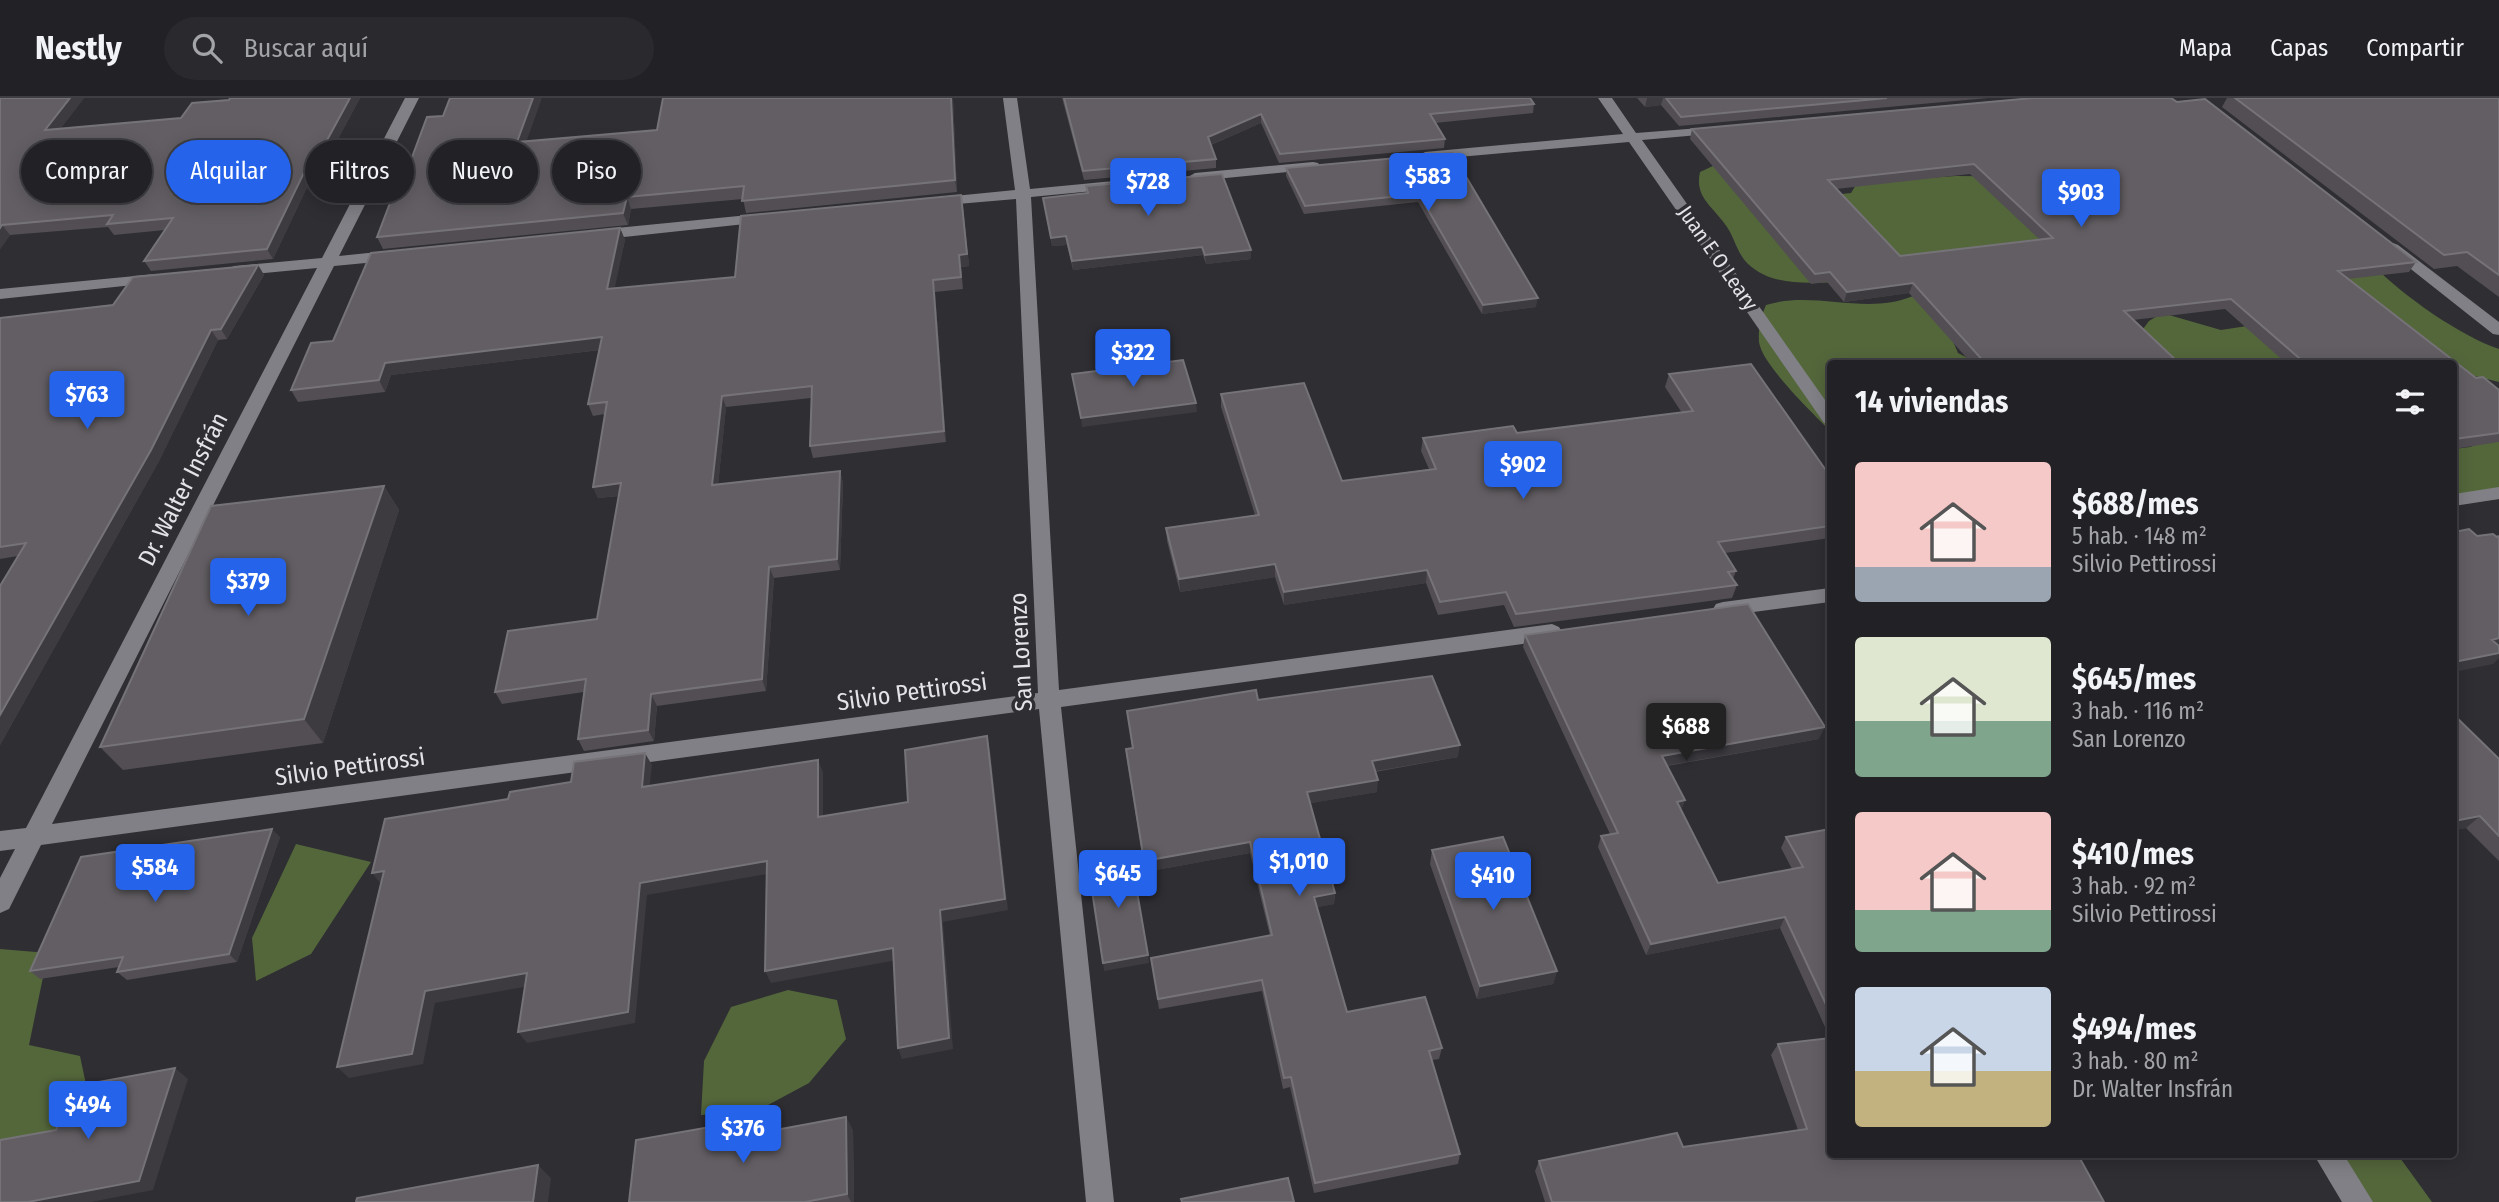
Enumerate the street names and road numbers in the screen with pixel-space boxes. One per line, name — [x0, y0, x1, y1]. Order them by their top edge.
street label: Juan E O Leary — [1672, 201, 1764, 316]
street label: Dr. Walter Insfrán — [132, 408, 234, 570]
street label: San Lorenzo — [1004, 592, 1038, 712]
street label: Silvio Pettirossi — [835, 668, 989, 716]
street label: Silvio Pettirossi — [273, 743, 427, 791]

